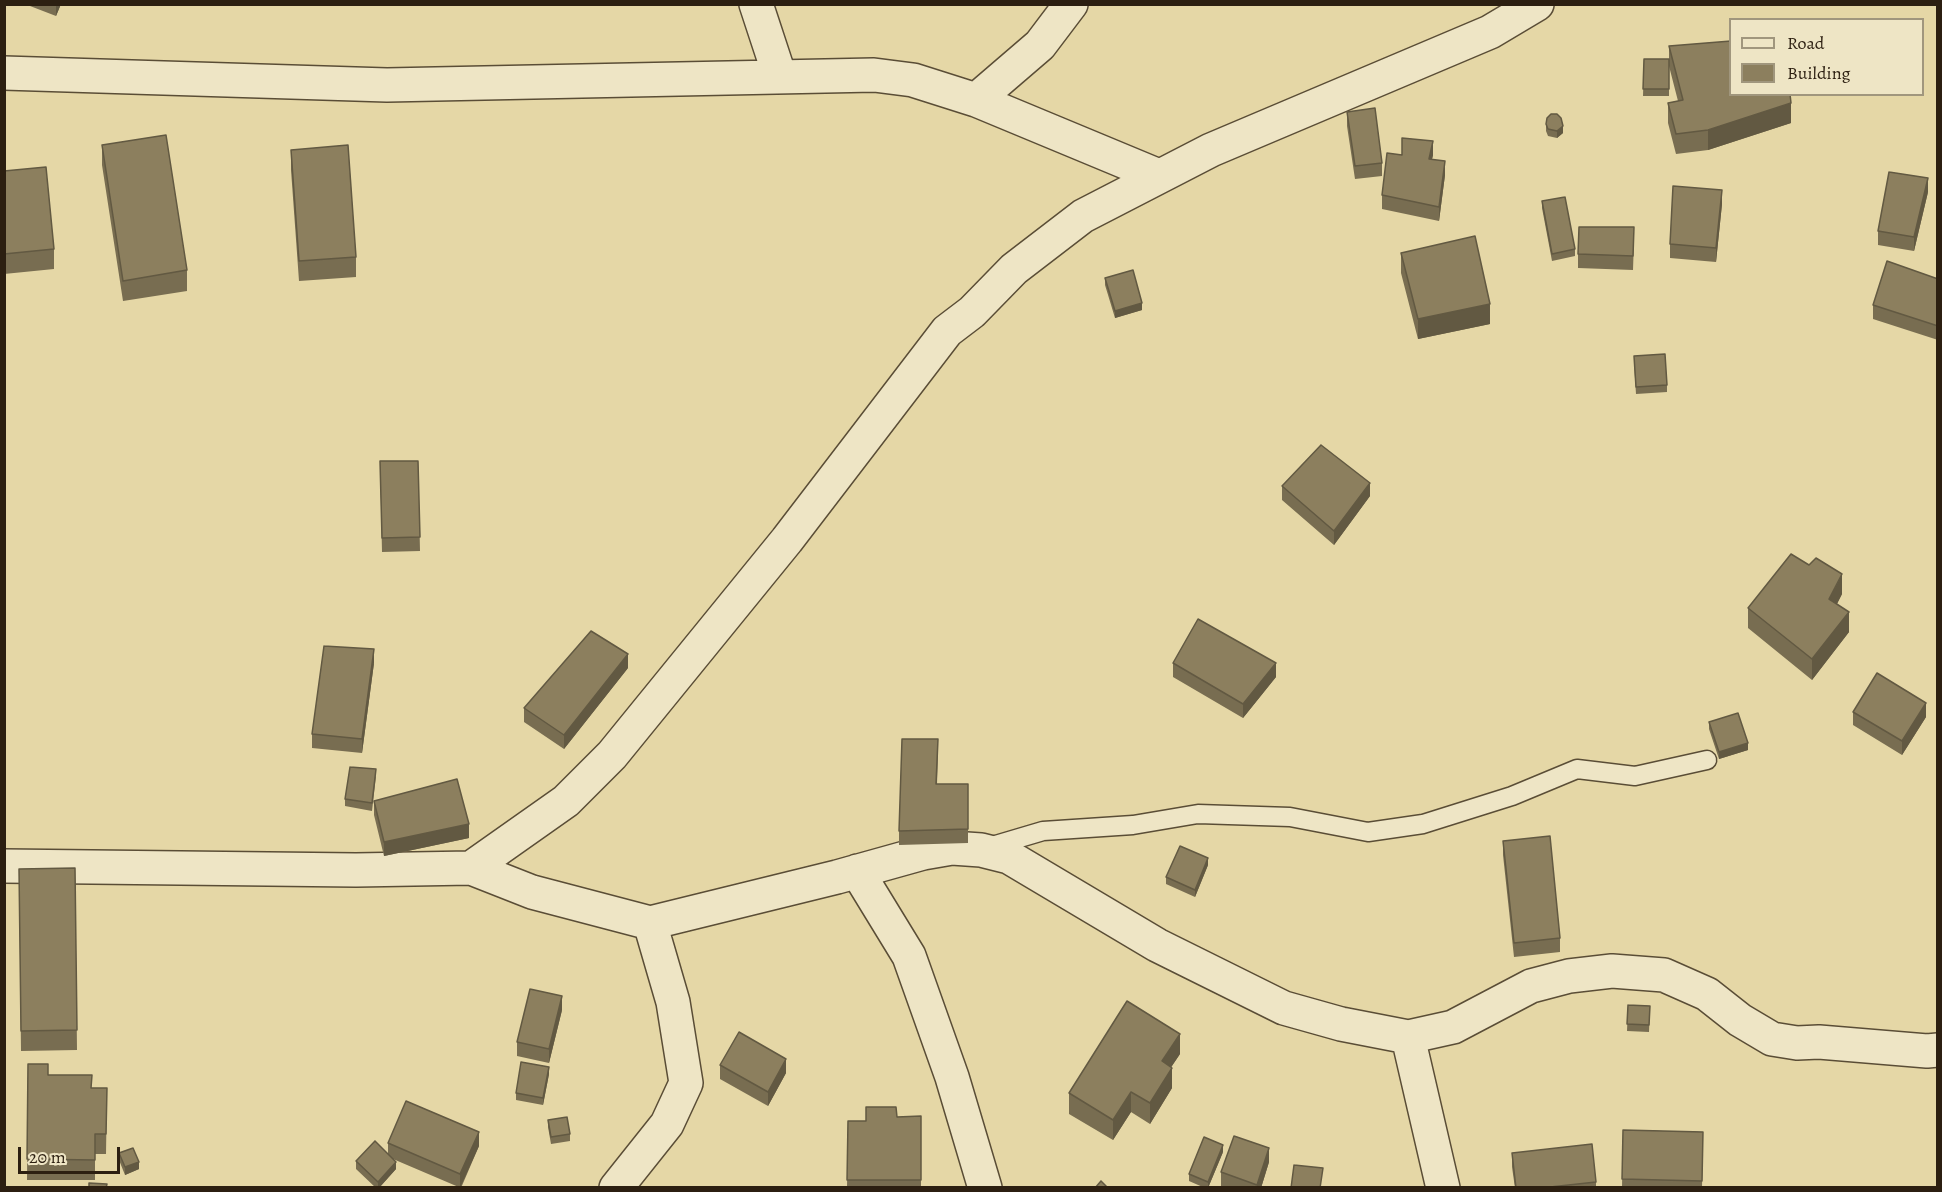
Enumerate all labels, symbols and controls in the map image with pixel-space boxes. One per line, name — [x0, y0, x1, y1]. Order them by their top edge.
legend — [1729, 18, 1924, 96]
text: Road — [1787, 31, 1824, 55]
text: Building — [1787, 61, 1851, 85]
scale bar — [21, 1135, 123, 1173]
text: 20 m — [29, 1145, 66, 1169]

